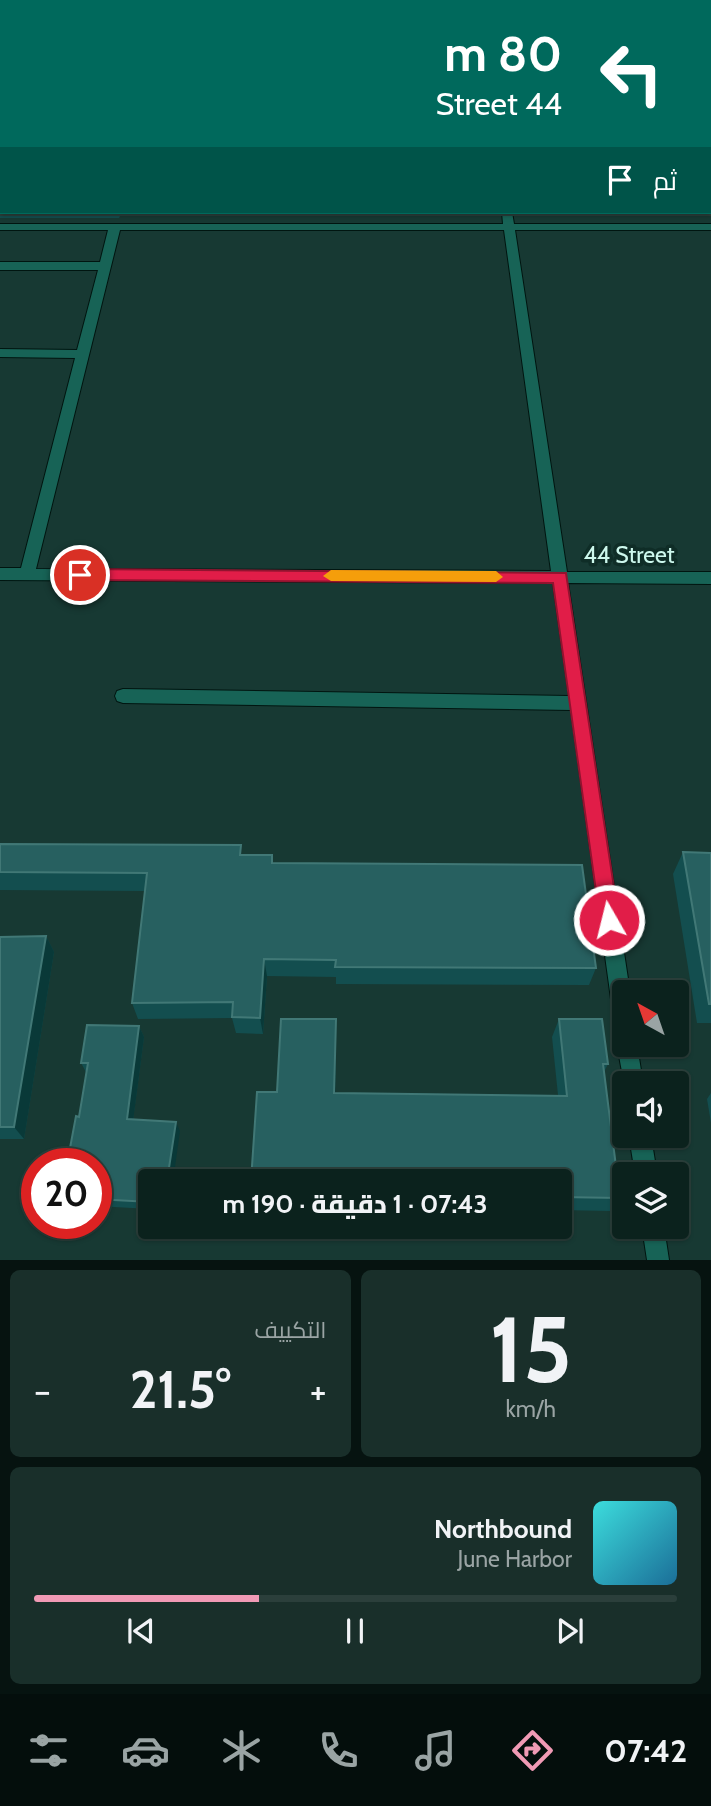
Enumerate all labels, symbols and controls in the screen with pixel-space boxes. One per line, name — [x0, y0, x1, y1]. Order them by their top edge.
text: 80 m — [444, 24, 562, 83]
icon: left — [586, 28, 677, 119]
text: 44 Street — [436, 84, 562, 123]
icon: arrive — [601, 161, 639, 199]
text: ثم — [653, 165, 677, 197]
street label: 44 Street — [584, 541, 675, 569]
pin — [50, 545, 110, 605]
icon: arrive — [61, 556, 99, 594]
position arrow — [572, 883, 646, 957]
north arrow — [612, 980, 690, 1057]
map controls — [612, 980, 689, 1239]
button: sound — [612, 1071, 689, 1148]
speed limit sign: 20 — [21, 1148, 112, 1239]
button: layers — [612, 1162, 689, 1239]
text: 07:43 · 1 دقيقة · 190 m — [222, 1188, 488, 1220]
text: 15 — [490, 1294, 572, 1405]
text: التكييف — [254, 1316, 327, 1344]
text: 21.5° — [130, 1358, 231, 1421]
text: − — [34, 1367, 51, 1414]
text: + — [310, 1367, 326, 1414]
text: km/h — [506, 1395, 556, 1423]
text: Northbound — [434, 1513, 572, 1545]
text: June Harbor — [458, 1545, 572, 1573]
icon: previous — [122, 1612, 160, 1650]
icon: pause — [336, 1612, 374, 1650]
icon: next — [551, 1612, 589, 1650]
icon: filters — [24, 1726, 73, 1775]
icon: car — [121, 1726, 170, 1775]
icon: climate — [217, 1726, 266, 1775]
icon: phone — [314, 1726, 363, 1775]
icon: music — [411, 1726, 460, 1775]
icon: directions — [508, 1726, 557, 1775]
text: 07:42 — [604, 1731, 687, 1770]

